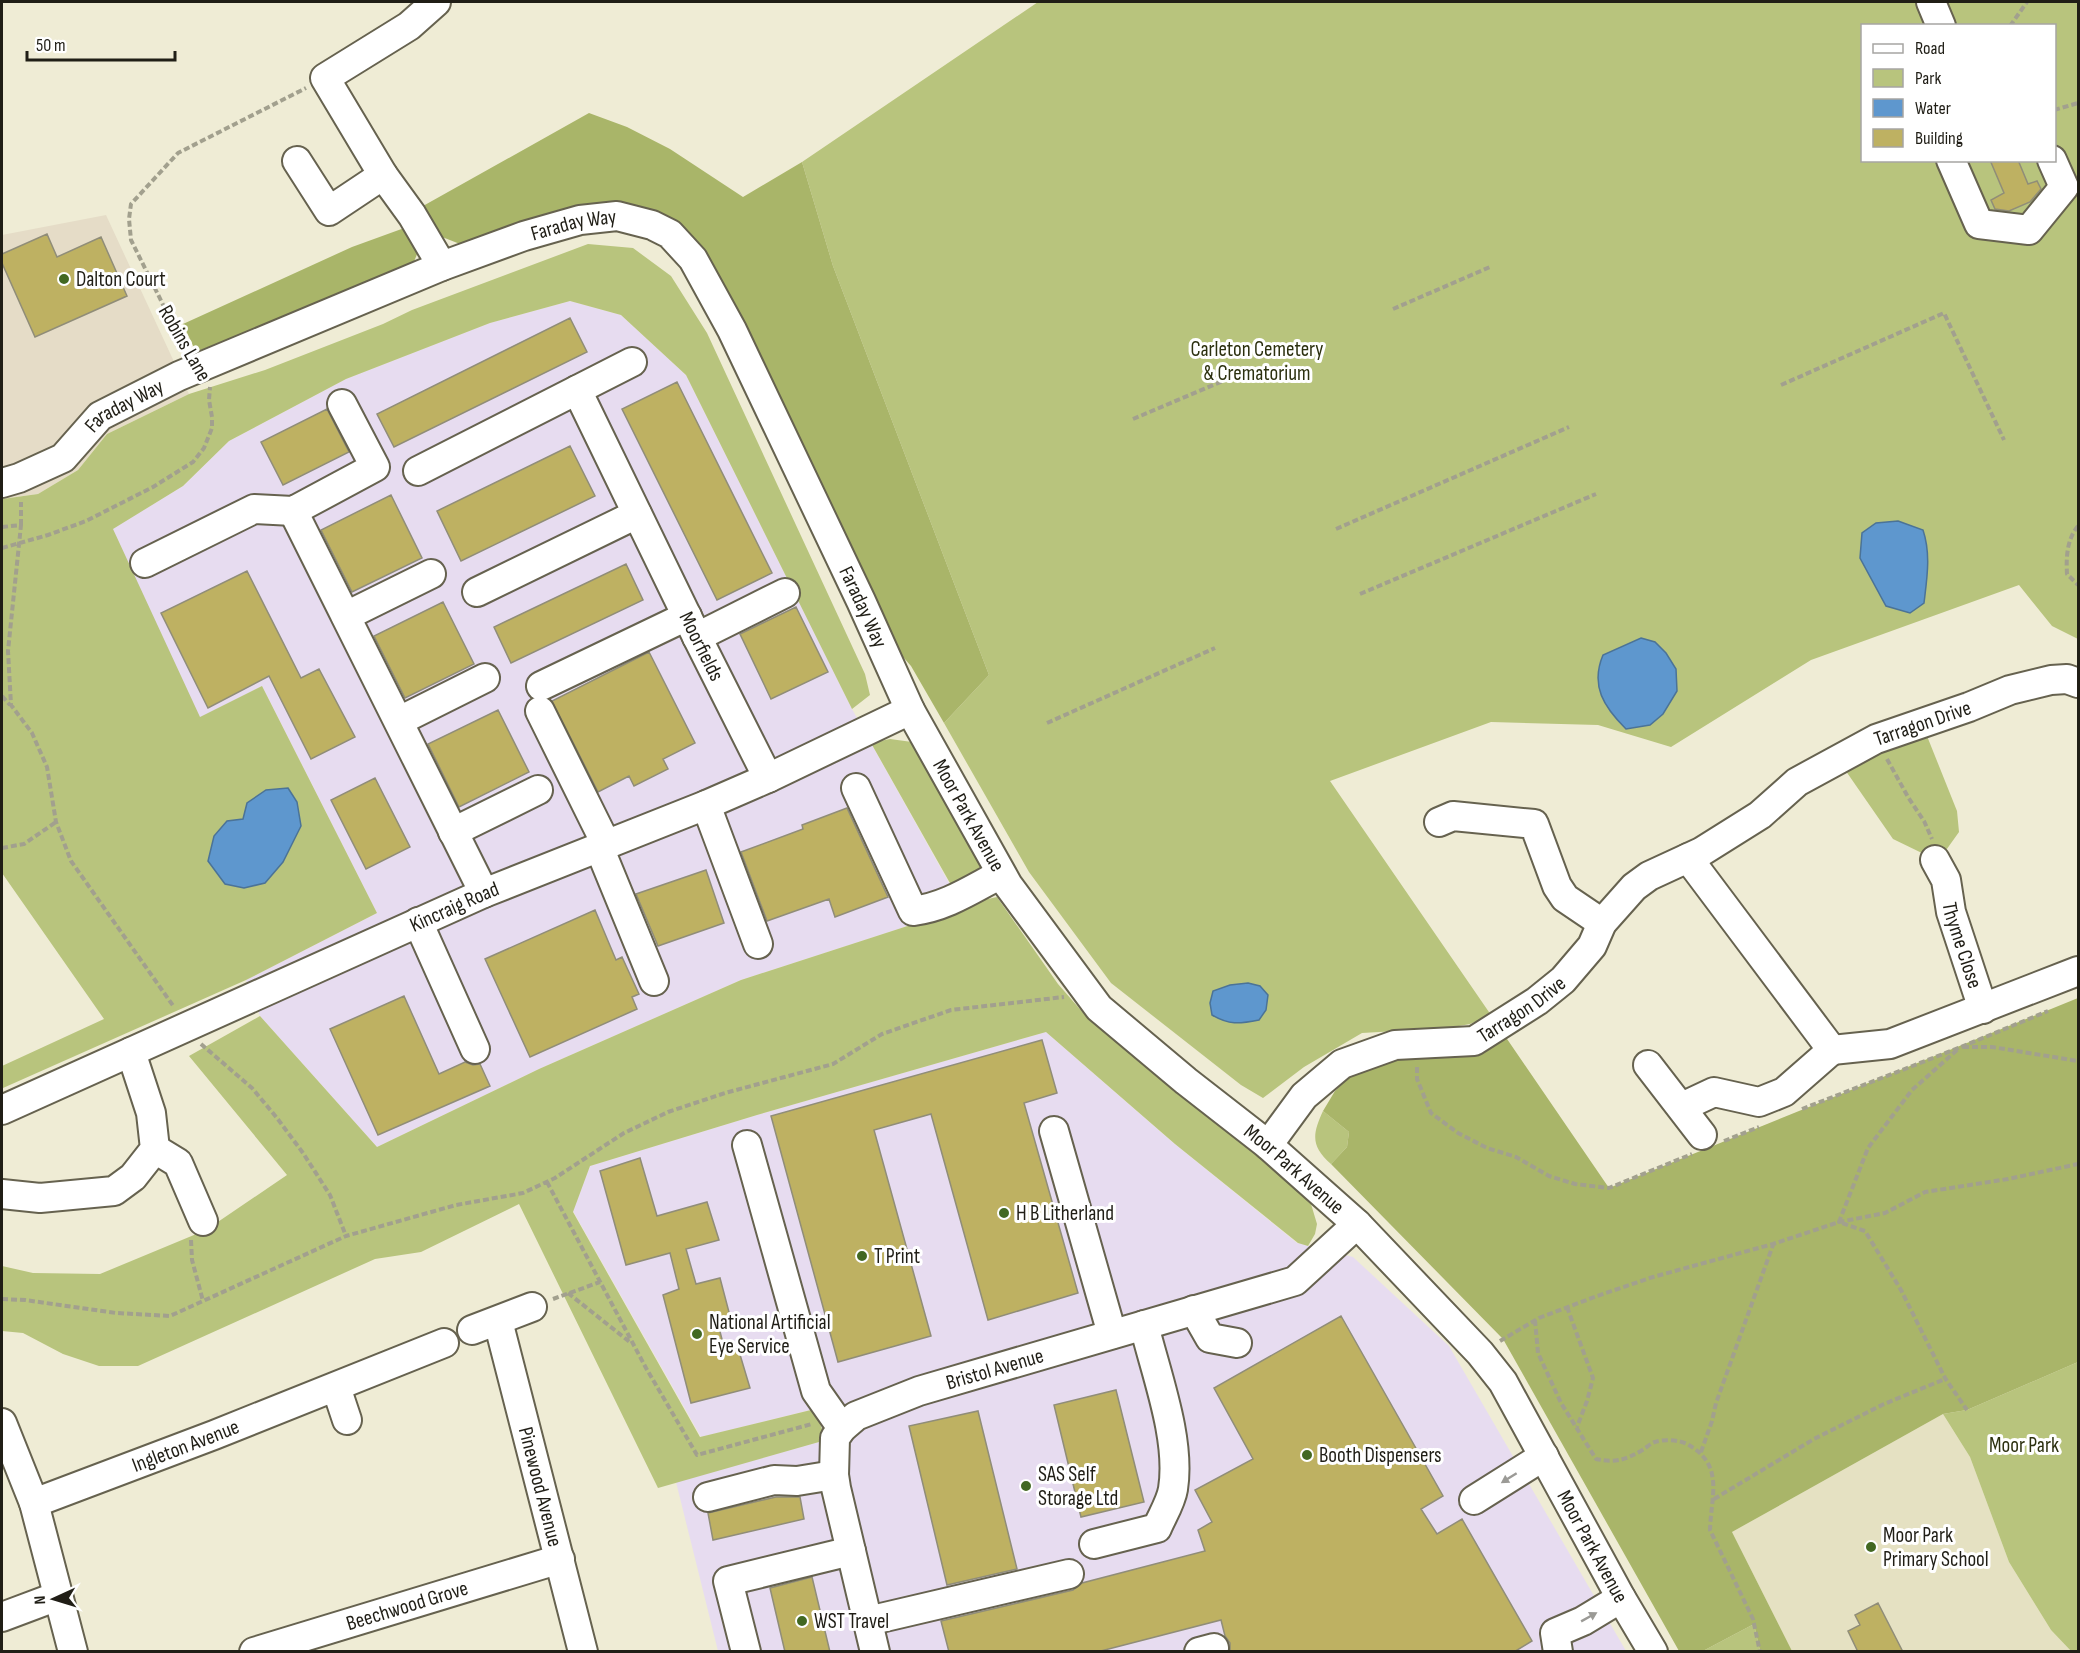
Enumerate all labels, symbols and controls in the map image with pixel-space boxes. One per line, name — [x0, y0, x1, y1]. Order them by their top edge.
scale bar — [27, 24, 176, 62]
legend — [1861, 24, 2056, 162]
text: 50 m — [36, 35, 66, 56]
text: Road — [1915, 38, 1945, 59]
text: Park — [1915, 68, 1941, 89]
text: Water — [1915, 98, 1951, 119]
text: Building — [1915, 128, 1963, 149]
street label: Faraday Way — [528, 204, 617, 246]
place label: Dalton Court — [76, 267, 166, 292]
marker: Dalton Court — [57, 272, 71, 286]
street label: Robins Lane — [153, 301, 216, 386]
park label: Carleton Cemetery & Crematorium — [1191, 337, 1323, 386]
street label: Faraday Way — [79, 374, 168, 438]
street label: Faraday Way — [833, 562, 892, 652]
street label: Moorfields — [674, 608, 729, 685]
street label: Tarragon Drive — [1871, 695, 1974, 752]
street label: Moor Park Avenue — [927, 755, 1010, 876]
street label: Kincraig Road — [406, 876, 503, 938]
street label: Thyme Close — [1937, 900, 1987, 992]
street label: Tarragon Drive — [1473, 971, 1571, 1048]
street label: Moor Park Avenue — [1239, 1119, 1349, 1220]
place label: H B Litherland — [1016, 1201, 1114, 1226]
marker: H B Litherland — [997, 1206, 1011, 1220]
place label: T Print — [874, 1244, 920, 1269]
marker: T Print — [855, 1249, 869, 1263]
place label: National Artificial Eye Service — [709, 1310, 831, 1359]
marker: National Artificial Eye Service — [690, 1327, 704, 1341]
street label: Bristol Avenue — [943, 1343, 1047, 1395]
street label: Ingleton Avenue — [129, 1414, 243, 1478]
street label: Pinewood Avenue — [513, 1424, 567, 1549]
park label: Moor Park — [1989, 1433, 2059, 1458]
place label: Booth Dispensers — [1319, 1443, 1442, 1468]
marker: Booth Dispensers — [1300, 1448, 1314, 1462]
place label: SAS Self Storage Ltd — [1038, 1462, 1118, 1511]
one-way arrow — [1501, 1472, 1517, 1483]
marker: SAS Self Storage Ltd — [1019, 1479, 1033, 1493]
street label: Moor Park Avenue — [1551, 1486, 1633, 1607]
place label: Moor Park Primary School — [1883, 1523, 1989, 1572]
marker: Moor Park Primary School — [1864, 1540, 1878, 1554]
north arrow — [24, 1569, 84, 1629]
street label: Beechwood Grove — [343, 1576, 471, 1636]
text: N — [31, 1595, 50, 1605]
place label: WST Travel — [814, 1609, 889, 1634]
one-way arrow — [1581, 1612, 1597, 1623]
marker: WST Travel — [795, 1614, 809, 1628]

